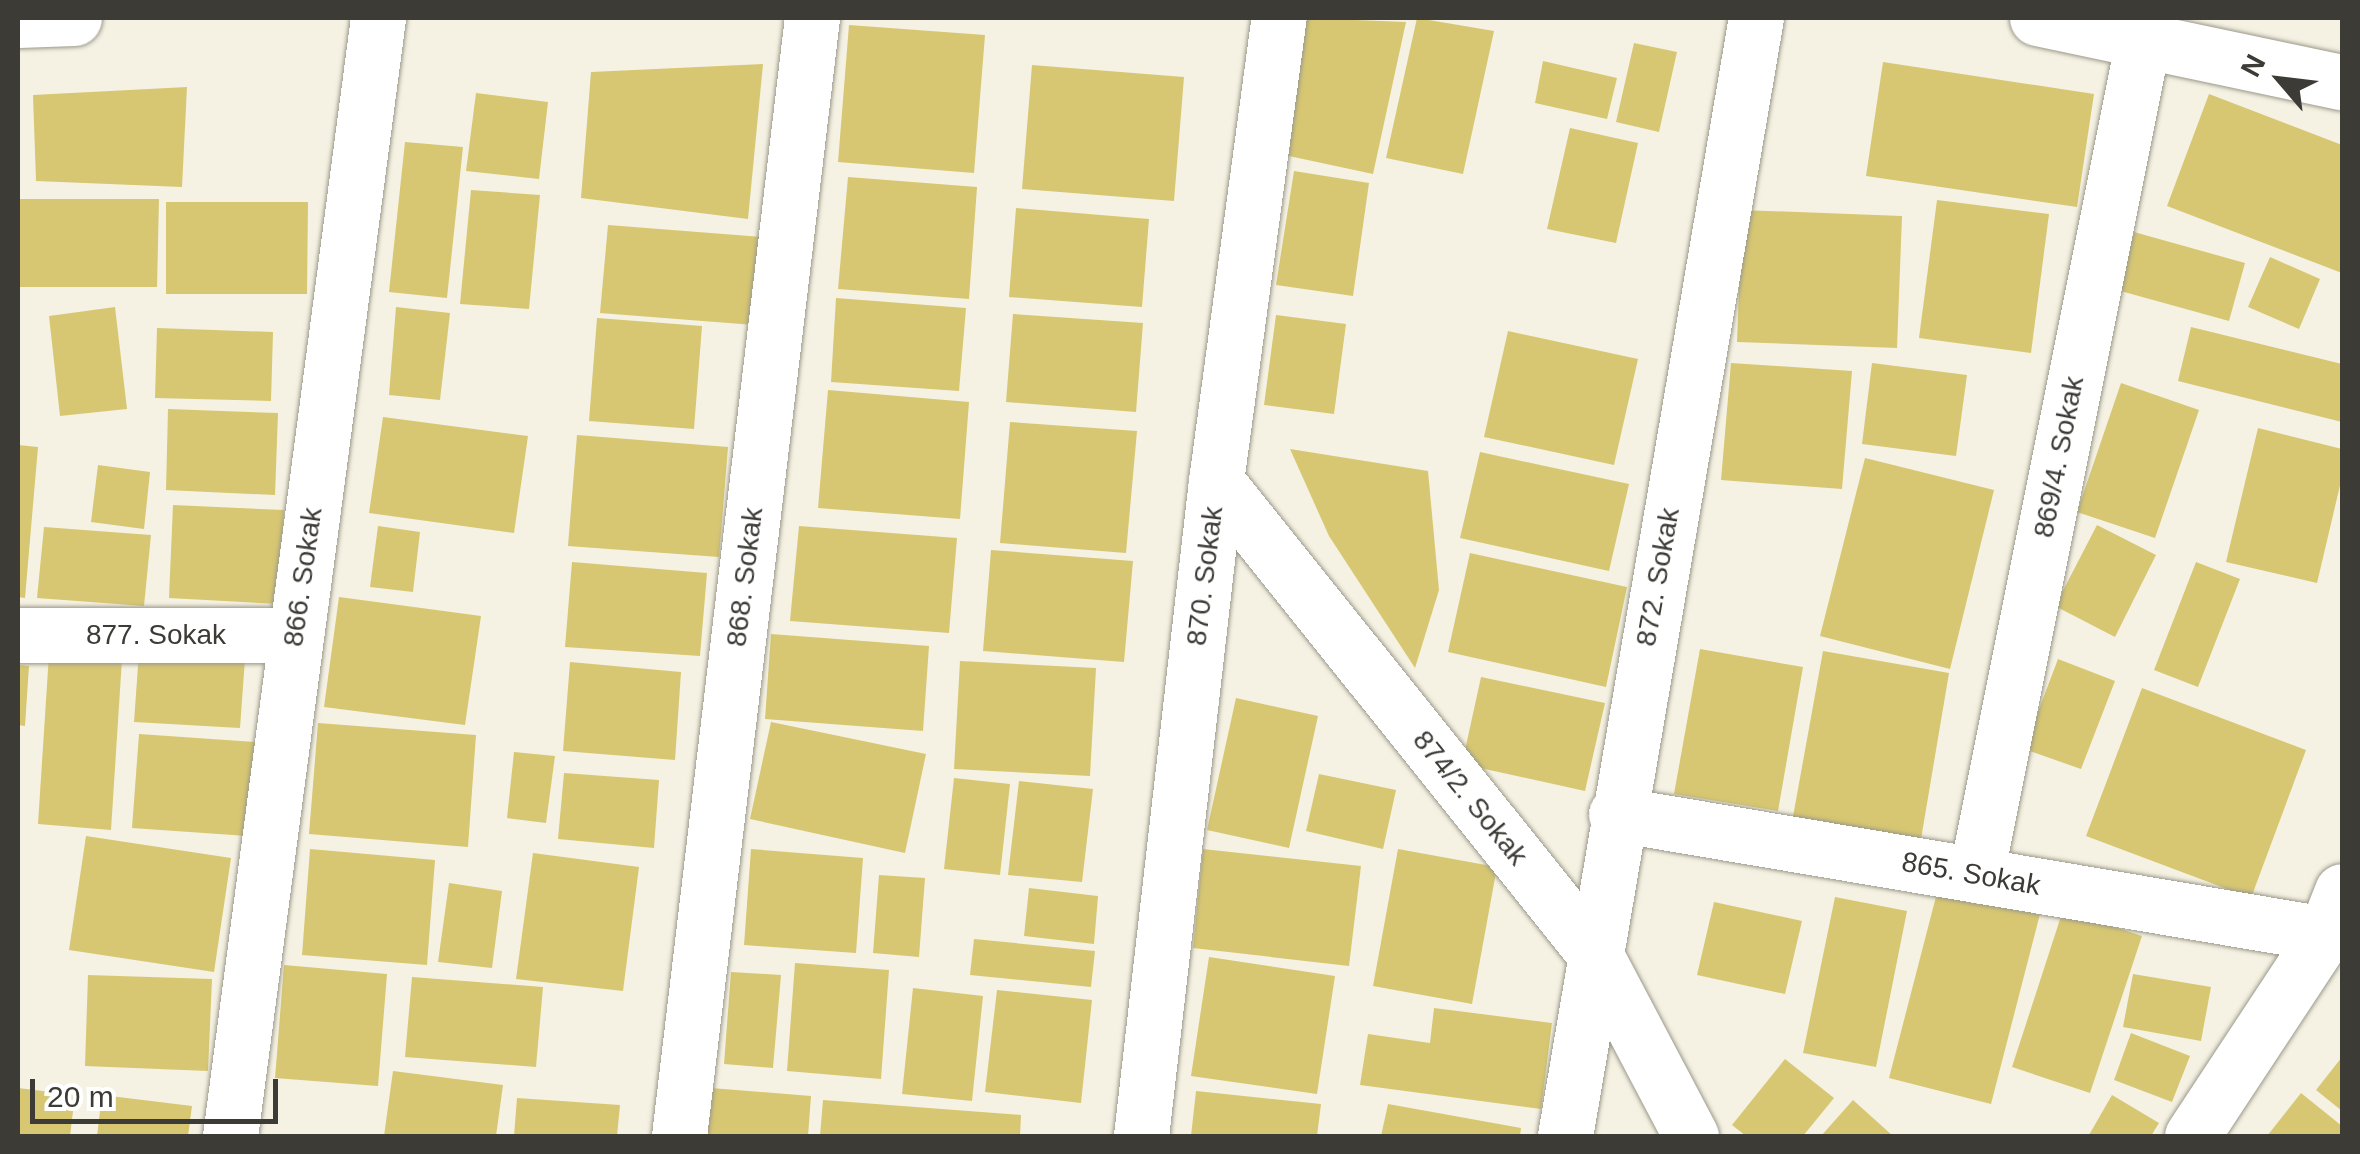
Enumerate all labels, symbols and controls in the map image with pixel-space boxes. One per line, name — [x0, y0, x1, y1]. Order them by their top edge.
north arrow — [2230, 30, 2330, 130]
text: N — [2235, 49, 2272, 82]
street label: 869/4. Sokak — [2027, 374, 2091, 540]
street label: 870. Sokak — [1180, 504, 1230, 648]
street label: 866. Sokak — [277, 505, 329, 649]
street label: 868. Sokak — [720, 505, 770, 649]
street label: 872. Sokak — [1629, 505, 1687, 649]
street label: 877. Sokak — [86, 618, 226, 652]
street label: 874/2. Sokak — [1406, 724, 1534, 872]
street label: 865. Sokak — [1899, 845, 2043, 903]
scale bar — [35, 1059, 282, 1121]
text: 20 m — [47, 1080, 114, 1113]

